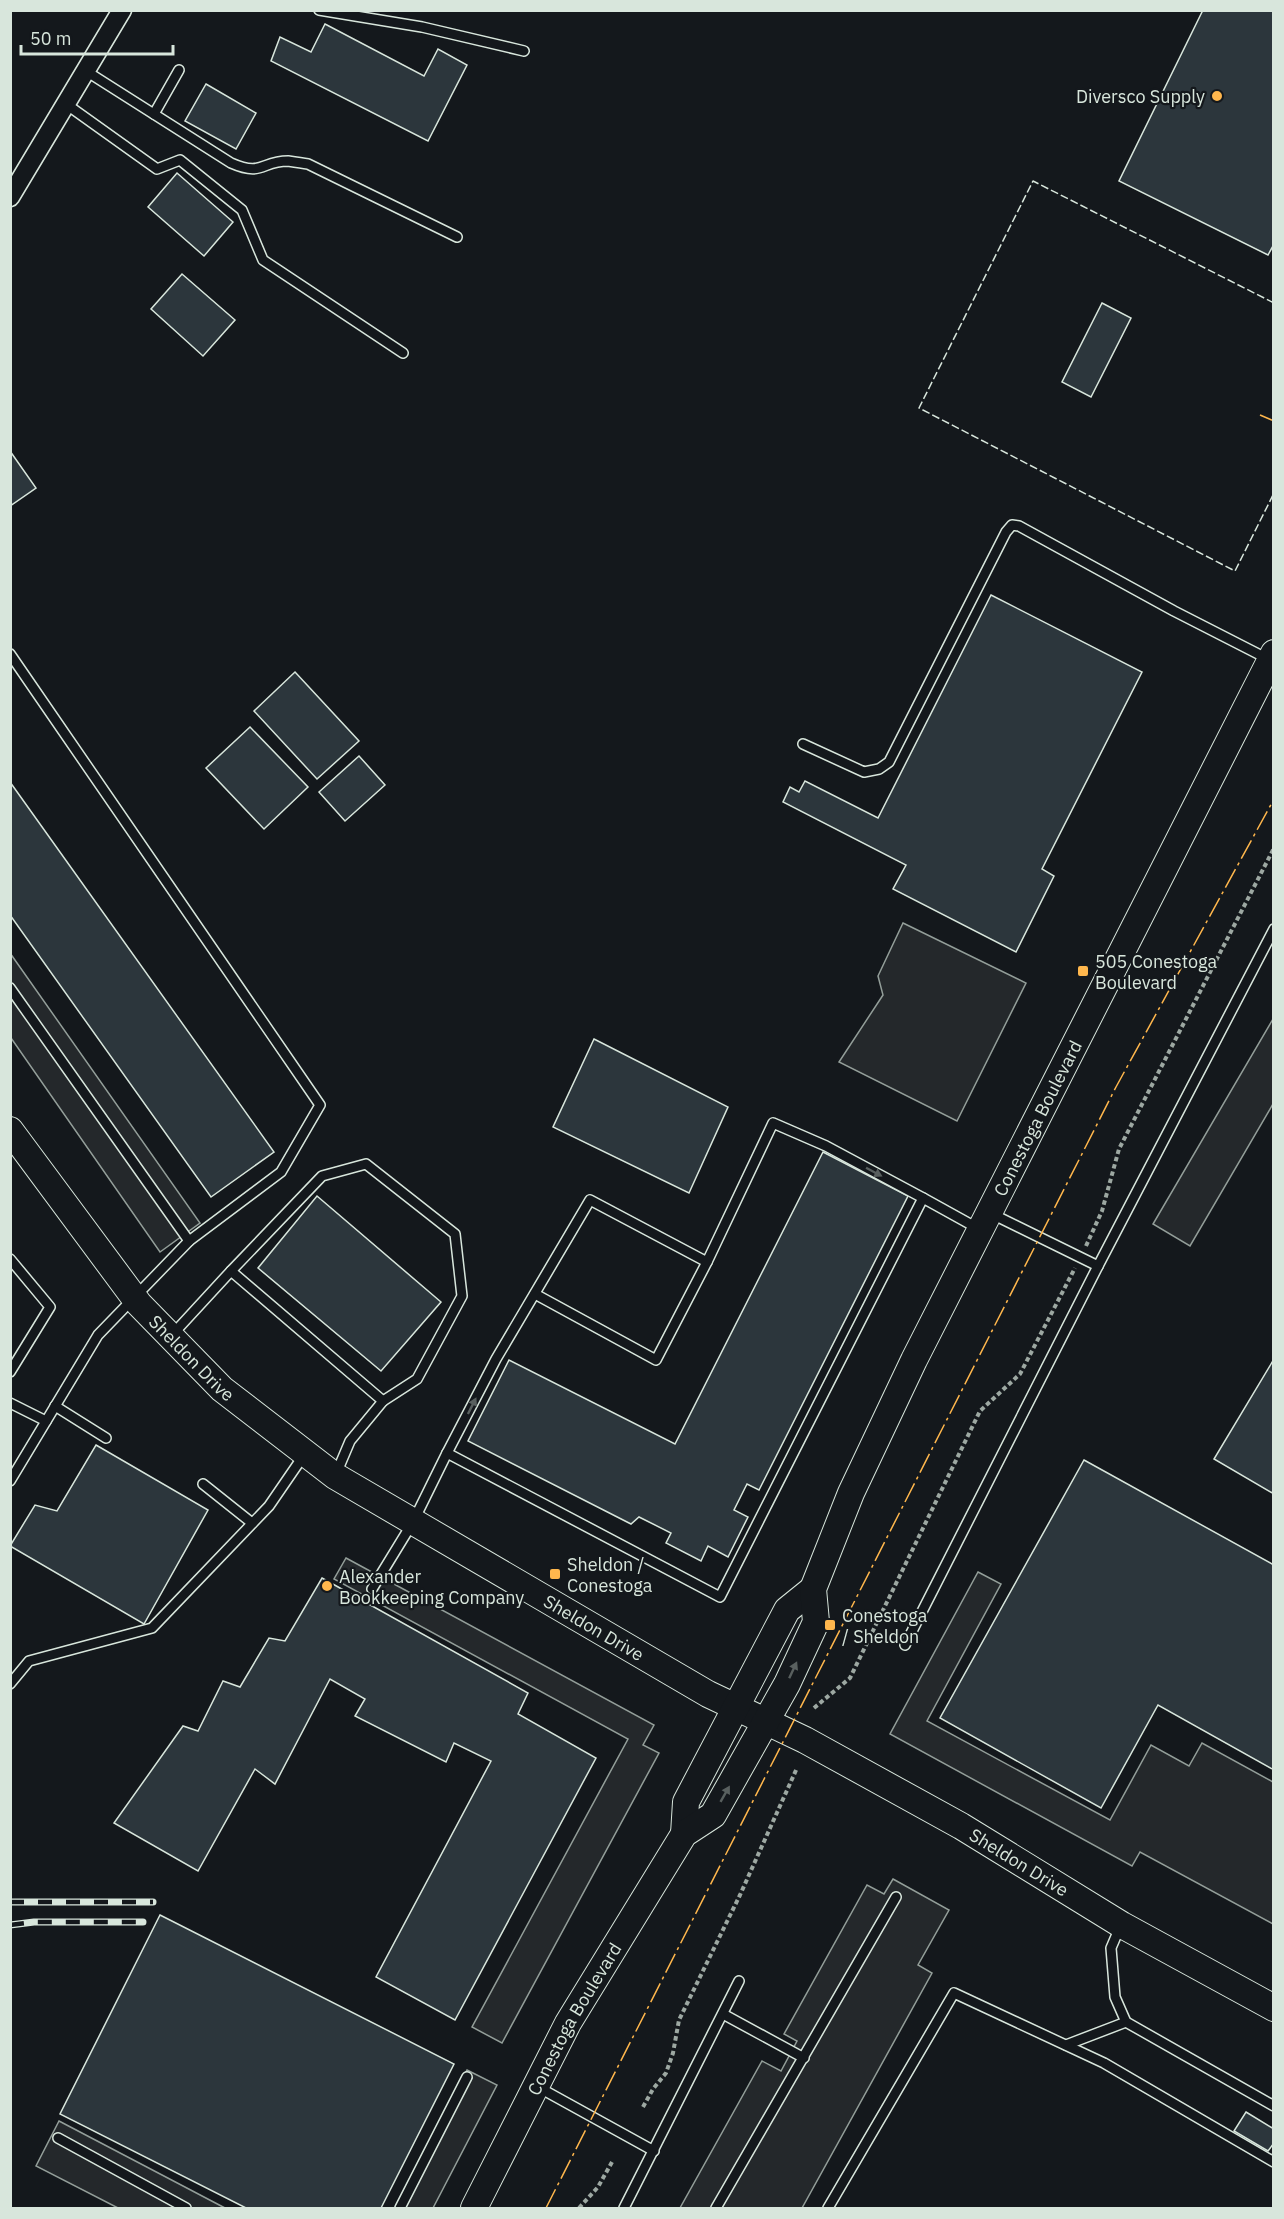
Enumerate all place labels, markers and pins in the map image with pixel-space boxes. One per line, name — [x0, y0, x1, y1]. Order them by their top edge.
place label: Diversco Supply — [1076, 85, 1205, 108]
marker: Diversco Supply — [1210, 89, 1224, 103]
place label: 505 Conestoga Boulevard — [1095, 950, 1217, 994]
marker: 505 Conestoga Boulevard — [1076, 964, 1090, 978]
place label: Sheldon / Conestoga — [567, 1553, 653, 1597]
place label: Alexander Bookkeeping Company — [339, 1565, 524, 1609]
marker: Sheldon / Conestoga — [548, 1567, 562, 1581]
marker: Alexander Bookkeeping Company — [320, 1579, 334, 1593]
place label: Conestoga / Sheldon — [842, 1604, 928, 1648]
marker: Conestoga / Sheldon — [823, 1618, 837, 1632]

